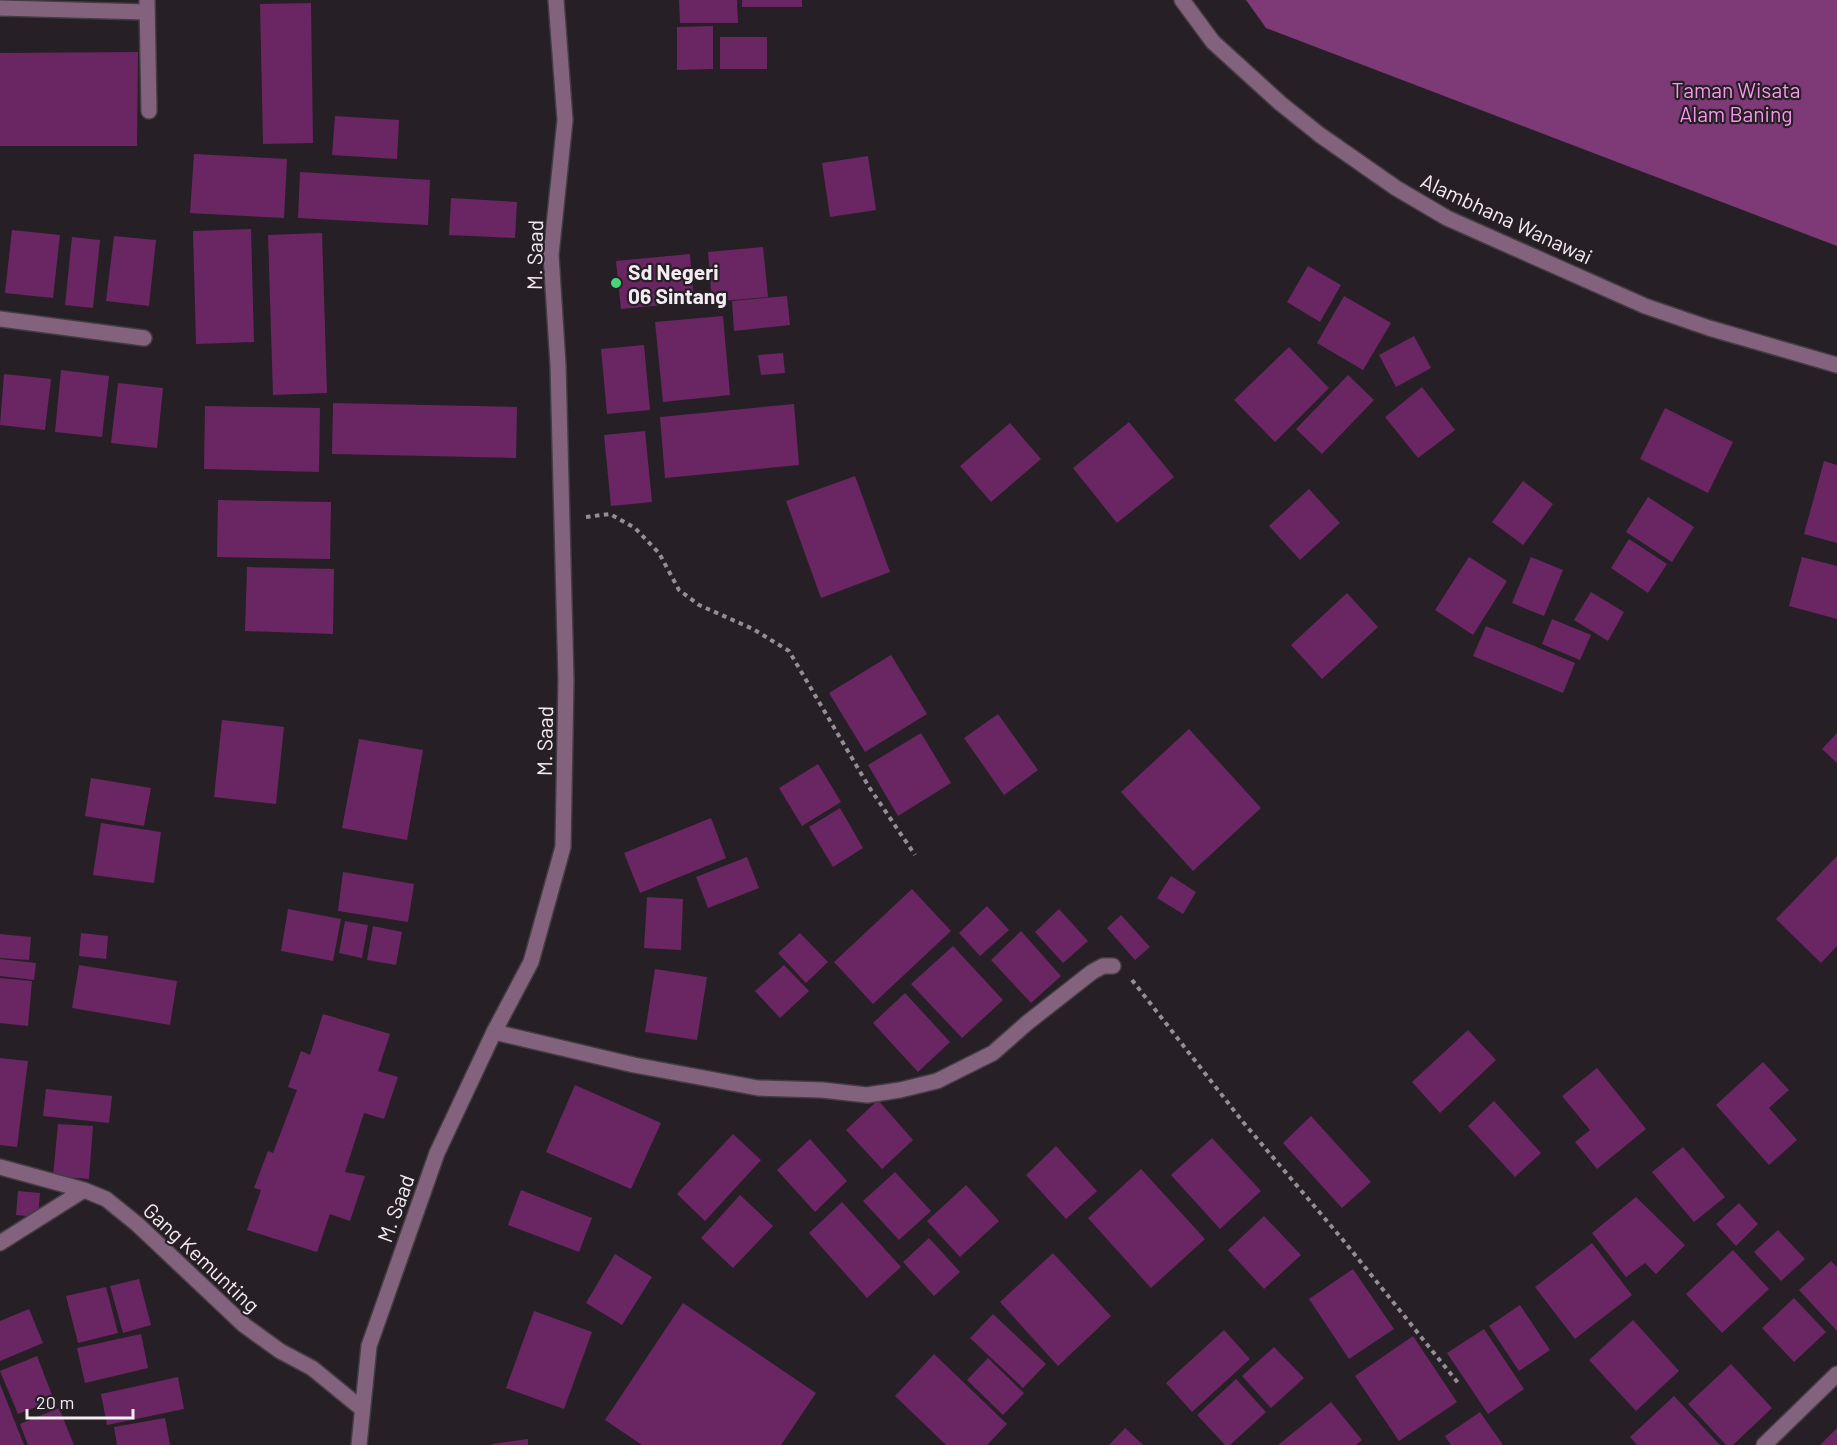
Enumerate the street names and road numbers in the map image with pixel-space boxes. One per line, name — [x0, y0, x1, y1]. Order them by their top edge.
street label: Alambhana Wanawai — [1417, 167, 1597, 269]
street label: M. Saad — [521, 220, 547, 290]
street label: M. Saad — [531, 706, 557, 776]
street label: M. Saad — [371, 1171, 419, 1245]
street label: Gang Kemunting — [139, 1197, 265, 1317]

